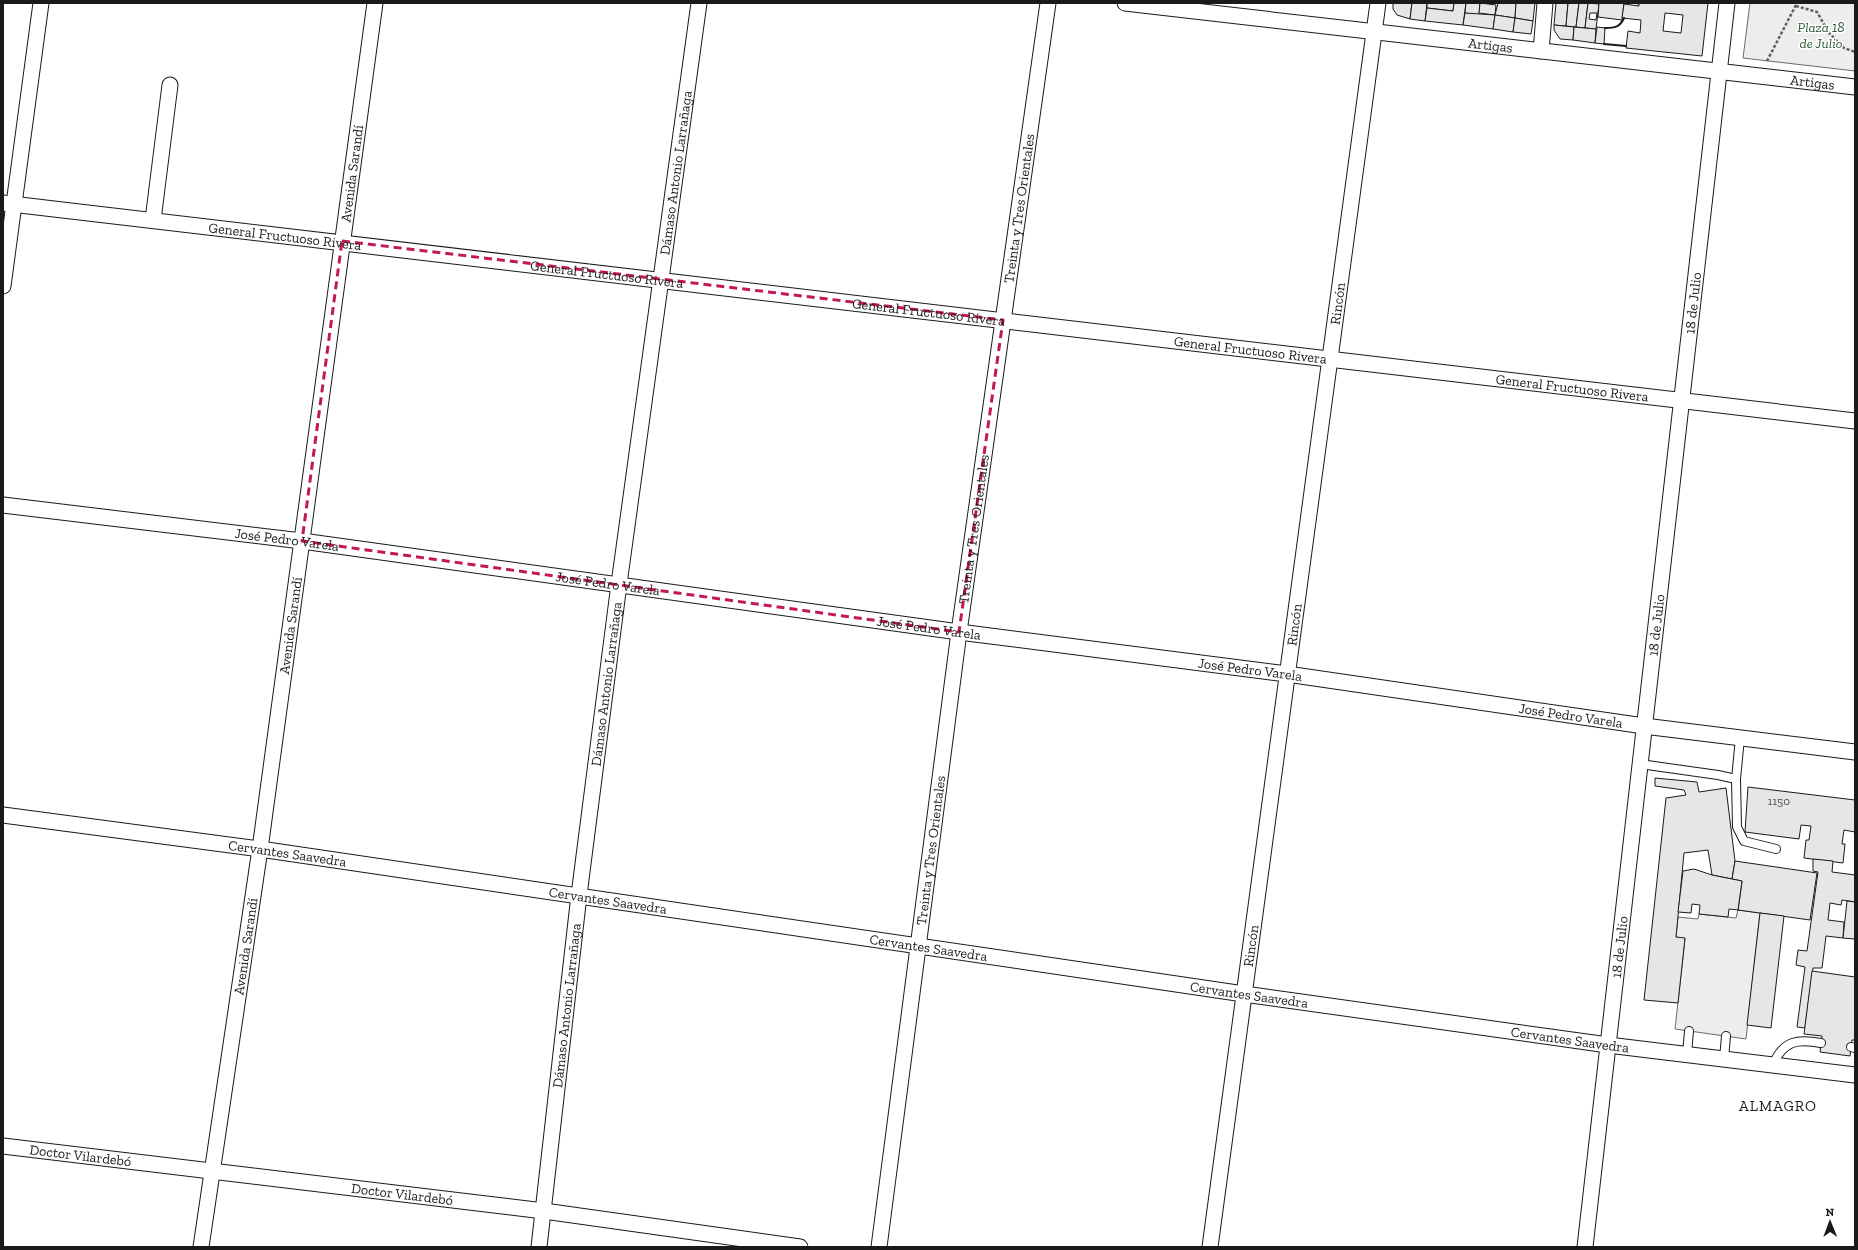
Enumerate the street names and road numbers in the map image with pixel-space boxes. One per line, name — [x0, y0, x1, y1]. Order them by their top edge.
street label: Artigas — [1467, 35, 1514, 57]
street label: Artigas — [1789, 72, 1836, 94]
street label: Dámaso Antonio Larrañaga — [656, 89, 696, 256]
street label: Avenida Sarandí — [337, 124, 367, 223]
street label: Treinta y Tres Orientales — [1000, 133, 1038, 284]
street label: General Fructuoso Rivera — [208, 219, 363, 254]
street label: General Fructuoso Rivera — [529, 257, 684, 292]
street label: 18 de Julio — [1681, 271, 1705, 335]
street label: Rincón — [1327, 282, 1349, 326]
street label: General Fructuoso Rivera — [851, 295, 1006, 330]
street label: General Fructuoso Rivera — [1173, 333, 1328, 368]
street label: General Fructuoso Rivera — [1495, 371, 1650, 406]
street label: Treinta y Tres Orientales — [955, 453, 993, 605]
street label: José Pedro Varela — [234, 525, 340, 555]
street label: José Pedro Varela — [555, 568, 661, 600]
street label: Avenida Sarandí — [276, 576, 306, 675]
street label: 18 de Julio — [1645, 593, 1668, 657]
street label: Dámaso Antonio Larrañaga — [588, 601, 626, 767]
street label: Rincón — [1283, 603, 1306, 647]
street label: José Pedro Varela — [876, 613, 982, 644]
street label: José Pedro Varela — [1197, 655, 1304, 685]
street label: José Pedro Varela — [1518, 700, 1624, 732]
street label: Treinta y Tres Orientales — [913, 774, 949, 926]
street label: Cervantes Saavedra — [227, 837, 348, 871]
street label: Cervantes Saavedra — [548, 884, 668, 918]
street label: Avenida Sarandí — [230, 897, 262, 996]
street label: 18 de Julio — [1608, 915, 1632, 979]
street label: Dámaso Antonio Larrañaga — [549, 922, 585, 1089]
street label: Rincón — [1240, 924, 1262, 968]
street label: Cervantes Saavedra — [868, 931, 989, 965]
street label: Cervantes Saavedra — [1189, 978, 1309, 1012]
street label: Cervantes Saavedra — [1510, 1023, 1630, 1057]
street label: Doctor Vilardebó — [29, 1141, 132, 1170]
street label: Doctor Vilardebó — [350, 1180, 454, 1209]

